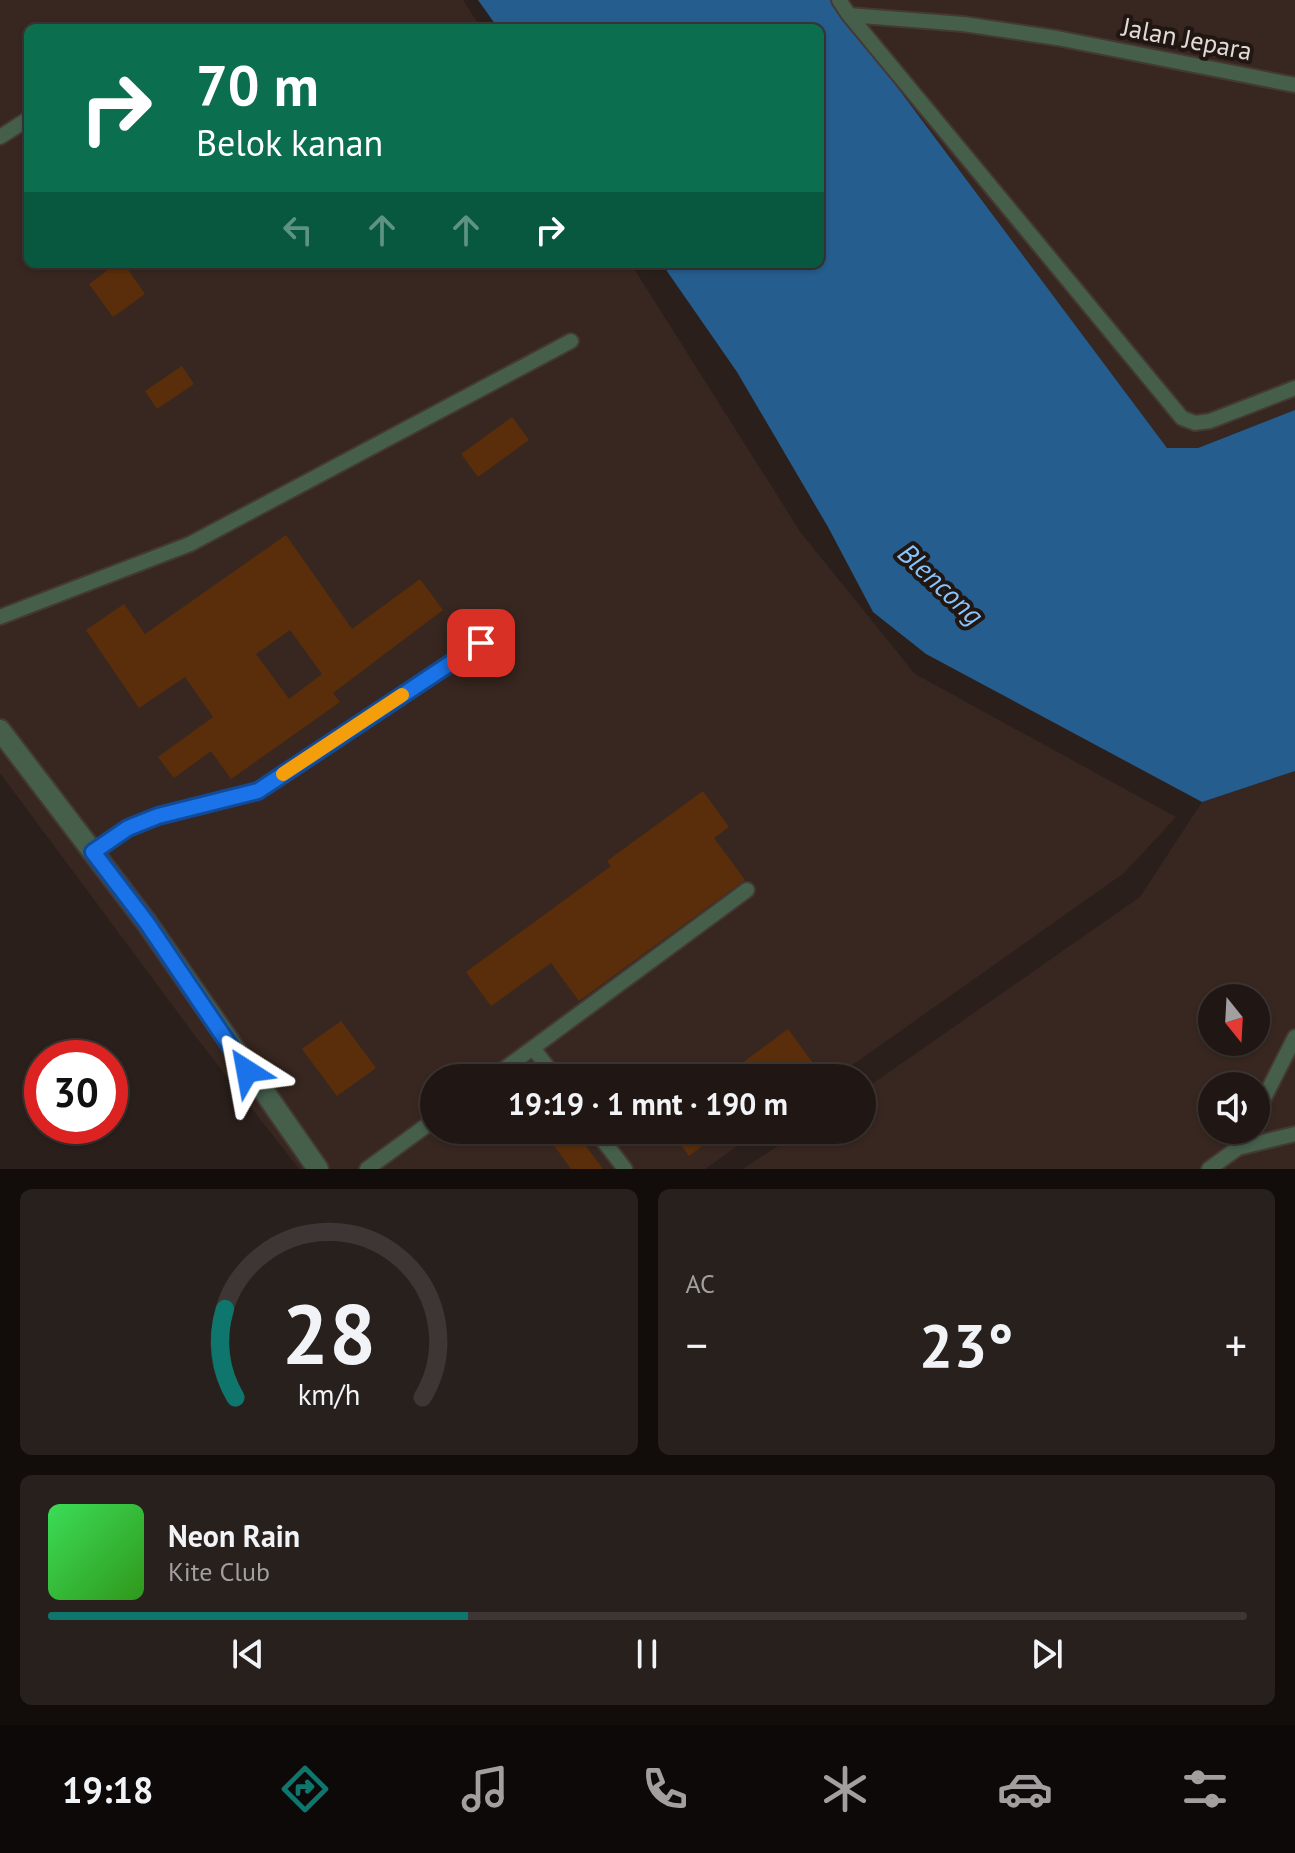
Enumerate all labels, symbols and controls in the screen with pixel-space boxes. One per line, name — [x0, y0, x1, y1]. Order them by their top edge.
street label: Jalan Jepara — [1118, 10, 1255, 67]
text: 70 m — [196, 49, 319, 121]
icon: right — [64, 56, 168, 160]
text: Belok kanan — [196, 119, 383, 166]
icon: left — [276, 208, 320, 252]
icon: ahead — [360, 208, 404, 252]
icon: ahead — [444, 208, 488, 252]
icon: right — [528, 208, 572, 252]
water label: Blencong — [891, 535, 992, 633]
pin — [447, 609, 515, 677]
icon: arrive — [459, 621, 503, 665]
north arrow — [1198, 984, 1270, 1056]
map controls — [1198, 984, 1270, 1144]
position arrow — [205, 1029, 289, 1113]
speed limit sign: 30 — [24, 1040, 128, 1144]
button: sound — [1198, 1072, 1270, 1144]
text: 19:19 · 1 mnt · 190 m — [508, 1084, 788, 1123]
text: AC — [686, 1267, 715, 1300]
text: 28 — [282, 1279, 376, 1387]
text: 23° — [919, 1306, 1013, 1384]
text: − — [686, 1316, 708, 1373]
text: + — [1225, 1316, 1247, 1373]
text: km/h — [297, 1376, 360, 1413]
text: Neon Rain — [168, 1516, 300, 1555]
text: Kite Club — [168, 1555, 270, 1588]
icon: previous — [226, 1632, 270, 1676]
icon: pause — [625, 1632, 669, 1676]
icon: next — [1025, 1632, 1069, 1676]
icon: directions — [277, 1761, 333, 1817]
icon: music — [457, 1761, 513, 1817]
icon: phone — [637, 1761, 693, 1817]
icon: climate — [817, 1761, 873, 1817]
icon: car — [997, 1761, 1053, 1817]
icon: filters — [1177, 1761, 1233, 1817]
text: 19:18 — [62, 1766, 153, 1813]

